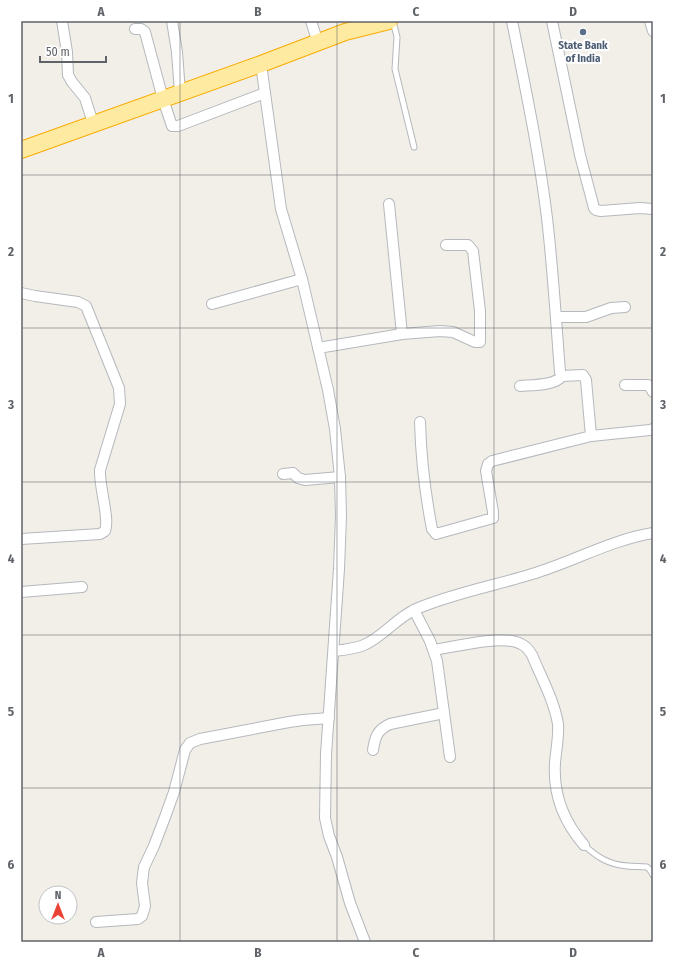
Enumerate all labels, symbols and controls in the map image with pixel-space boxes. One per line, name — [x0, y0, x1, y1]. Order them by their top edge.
text: A — [96, 4, 105, 19]
text: B — [254, 4, 262, 19]
text: C — [413, 4, 420, 19]
text: D — [569, 4, 577, 19]
marker: State Bank of India — [578, 27, 588, 37]
scale bar — [40, 38, 106, 64]
place label: State Bank of India — [558, 39, 608, 65]
text: 50 m — [46, 45, 70, 59]
text: 1 — [8, 91, 14, 106]
text: 1 — [660, 91, 666, 106]
text: 2 — [7, 244, 14, 259]
text: 2 — [659, 244, 666, 259]
text: 3 — [7, 397, 14, 412]
text: 3 — [659, 397, 666, 412]
text: 4 — [8, 551, 15, 566]
text: 4 — [660, 551, 667, 566]
text: 5 — [8, 704, 14, 719]
text: 5 — [660, 704, 666, 719]
text: 6 — [8, 857, 15, 872]
text: 6 — [660, 857, 667, 872]
north arrow — [38, 885, 78, 925]
text: N — [55, 889, 61, 902]
text: A — [96, 945, 105, 960]
text: B — [254, 945, 262, 960]
text: C — [413, 945, 420, 960]
text: D — [569, 945, 577, 960]

